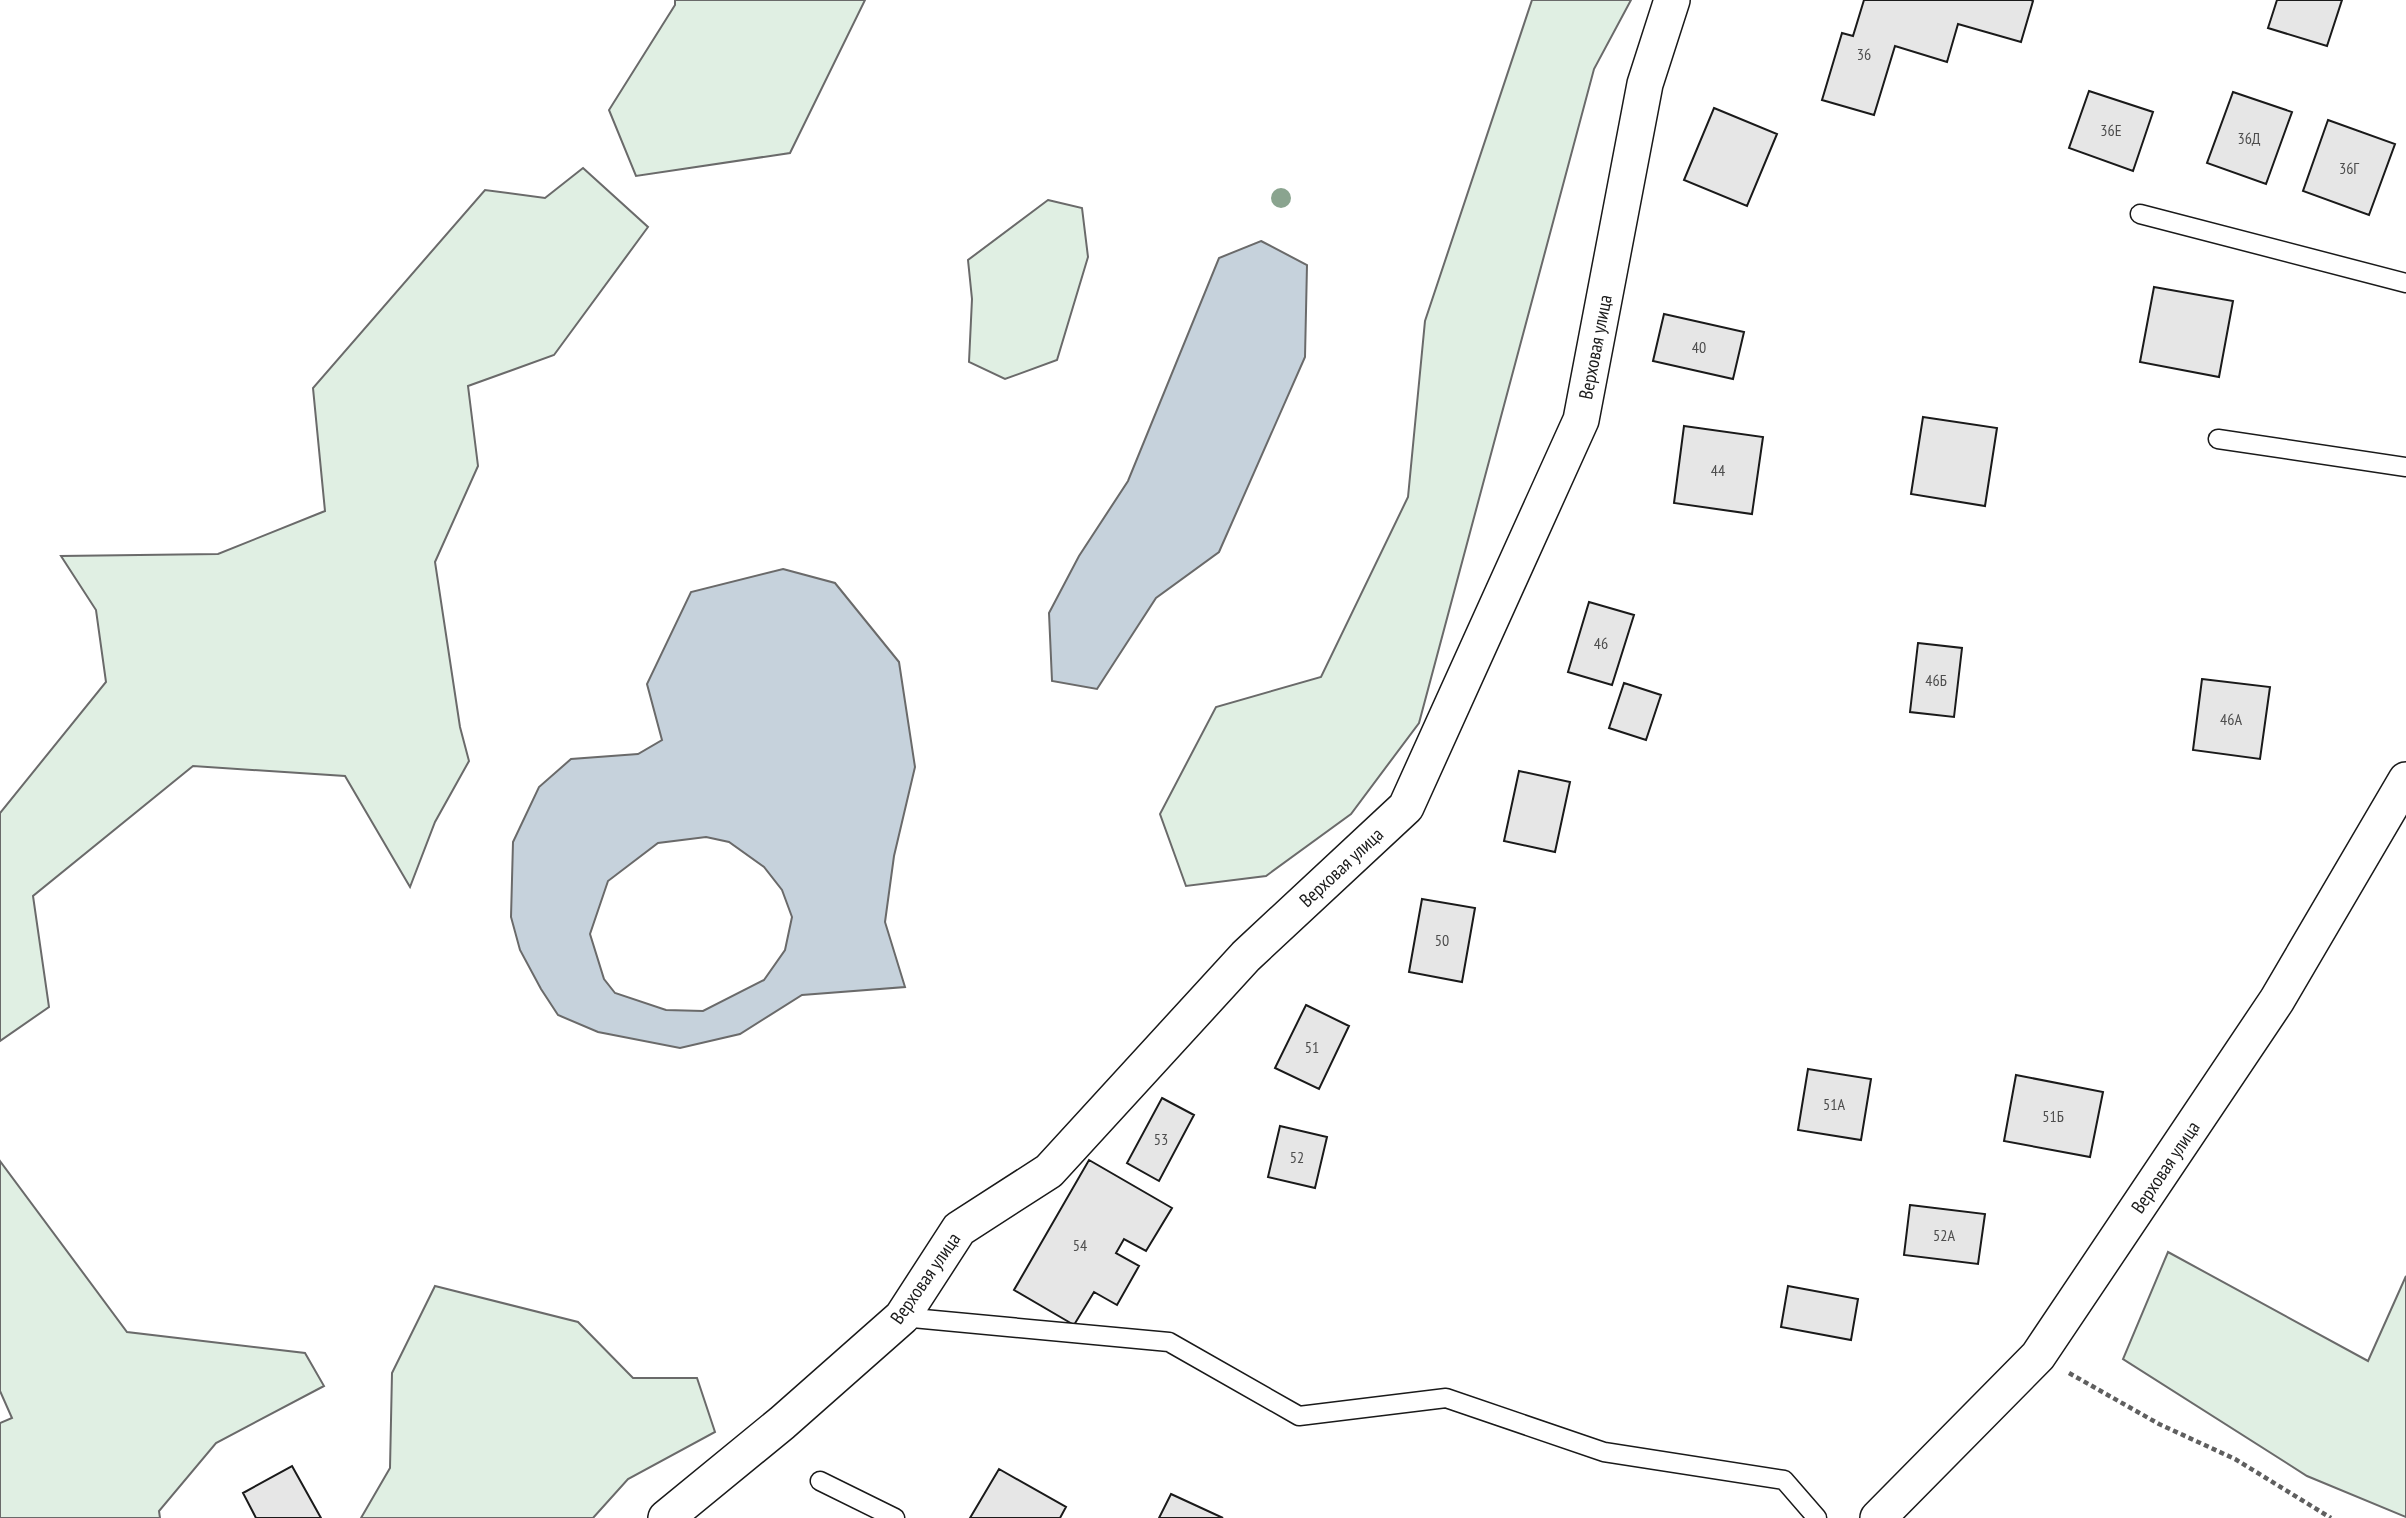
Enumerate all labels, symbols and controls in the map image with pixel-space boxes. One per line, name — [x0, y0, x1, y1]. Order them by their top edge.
house number: 36 — [1857, 44, 1871, 64]
house number: 36Е — [2100, 120, 2122, 140]
house number: 36Д — [2237, 128, 2261, 148]
house number: 36Г — [2339, 158, 2359, 178]
street label: Верховая улица — [1573, 293, 1617, 401]
house number: 40 — [1692, 337, 1706, 357]
house number: 44 — [1711, 460, 1725, 480]
house number: 46 — [1594, 633, 1608, 653]
house number: 46Б — [1925, 670, 1947, 690]
house number: 46А — [2220, 709, 2242, 729]
street label: Верховая улица — [1294, 822, 1388, 912]
house number: 50 — [1435, 930, 1449, 950]
house number: 51 — [1305, 1037, 1319, 1057]
house number: 51А — [1823, 1094, 1845, 1114]
house number: 51Б — [2042, 1106, 2064, 1126]
street label: Верховая улица — [2125, 1116, 2205, 1218]
house number: 53 — [1154, 1129, 1168, 1149]
house number: 52 — [1290, 1147, 1304, 1167]
house number: 52А — [1933, 1225, 1955, 1245]
street label: Верховая улица — [885, 1228, 965, 1328]
house number: 54 — [1073, 1235, 1087, 1255]

